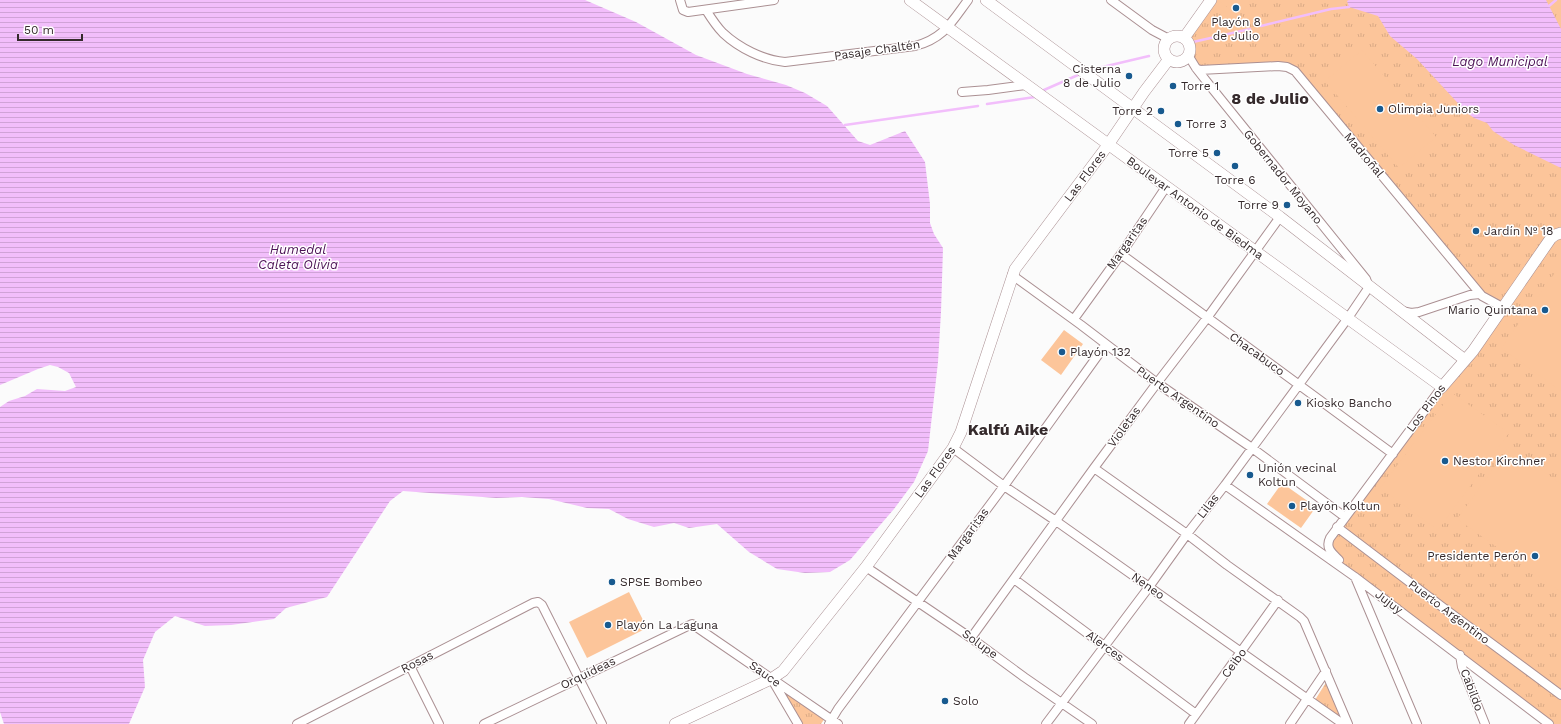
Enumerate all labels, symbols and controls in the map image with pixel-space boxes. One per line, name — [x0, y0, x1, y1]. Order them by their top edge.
marker: Playón 8 de Julio — [1231, 3, 1241, 13]
place label: Playón 8 de Julio — [1211, 15, 1261, 43]
scale bar — [18, 16, 82, 42]
text: 50 m — [24, 23, 54, 37]
street label: Pasaje Chaltén — [833, 37, 921, 63]
water label: Lago Municipal — [1452, 54, 1548, 69]
place label: Cisterna 8 de Julio — [1063, 62, 1121, 90]
marker: Cisterna 8 de Julio — [1124, 71, 1134, 81]
place label: Torre 1 — [1181, 79, 1219, 93]
marker: Torre 1 — [1168, 81, 1178, 91]
district label: 8 de Julio — [1231, 89, 1309, 108]
place label: Olimpia Juniors — [1388, 102, 1479, 116]
place label: Torre 2 — [1112, 104, 1153, 118]
marker: Olimpia Juniors — [1375, 104, 1385, 114]
marker: Torre 2 — [1156, 106, 1166, 116]
place label: Torre 3 — [1186, 117, 1227, 131]
marker: Torre 3 — [1173, 119, 1183, 129]
street label: Gobernador Moyano — [1241, 127, 1325, 227]
street label: Madroñal — [1341, 130, 1387, 181]
place label: Torre 5 — [1168, 146, 1209, 160]
street label: Las Flores — [1061, 148, 1109, 204]
marker: Torre 5 — [1212, 148, 1222, 158]
street label: Boulevar Antonio de Biedma — [1124, 154, 1266, 262]
marker: Torre 6 — [1230, 161, 1240, 171]
place label: Torre 6 — [1214, 173, 1256, 187]
place label: Torre 9 — [1238, 198, 1279, 212]
marker: Torre 9 — [1282, 200, 1292, 210]
street label: Margaritas — [1104, 214, 1150, 272]
place label: Jardín Nº 18 — [1484, 224, 1553, 238]
marker: Jardín Nº 18 — [1471, 226, 1481, 236]
water label: Humedal Caleta Olivia — [258, 242, 338, 272]
place label: Mario Quintana — [1448, 303, 1537, 317]
marker: Mario Quintana — [1540, 305, 1550, 315]
street label: Chacabuco — [1227, 329, 1287, 379]
place label: Playón 132 — [1070, 345, 1131, 359]
marker: Playón 132 — [1057, 347, 1067, 357]
street label: Puerto Argentino — [1134, 363, 1222, 431]
street label: Los Pinos — [1404, 381, 1448, 435]
place label: Kiosko Bancho — [1306, 396, 1392, 410]
marker: Kiosko Bancho — [1293, 398, 1303, 408]
street label: Violetas — [1105, 404, 1143, 450]
district label: Kalfú Aike — [968, 420, 1048, 439]
street label: Las Flores — [912, 443, 958, 501]
place label: Nestor Kirchner — [1453, 454, 1545, 468]
marker: Nestor Kirchner — [1440, 456, 1450, 466]
place label: Unión vecinal Koltun — [1258, 461, 1337, 489]
marker: Unión vecinal Koltun — [1245, 470, 1255, 480]
street label: Lilas — [1194, 491, 1222, 521]
place label: Playón Koltun — [1300, 499, 1380, 513]
marker: Playón Koltun — [1287, 501, 1297, 511]
street label: Margaritas — [944, 505, 992, 563]
place label: Presidente Perón — [1427, 549, 1527, 563]
marker: Presidente Perón — [1530, 551, 1540, 561]
street label: Neneo — [1129, 570, 1167, 602]
place label: SPSE Bombeo — [620, 575, 703, 589]
marker: SPSE Bombeo — [607, 577, 617, 587]
street label: Puerto Argentino — [1406, 577, 1492, 647]
street label: Jujuy — [1372, 587, 1406, 617]
place label: Playón La Laguna — [616, 618, 718, 632]
marker: Playón La Laguna — [603, 620, 613, 630]
street label: Solupe — [960, 626, 1001, 662]
street label: Alerces — [1083, 628, 1127, 664]
street label: Ceibo — [1219, 646, 1249, 680]
street label: Rosas — [398, 648, 436, 676]
street label: Orquídeas — [558, 654, 618, 692]
street label: Sauce — [746, 658, 784, 690]
street label: Cabildo — [1458, 667, 1486, 713]
place label: Solo — [953, 694, 979, 708]
marker: Solo — [940, 696, 950, 706]

